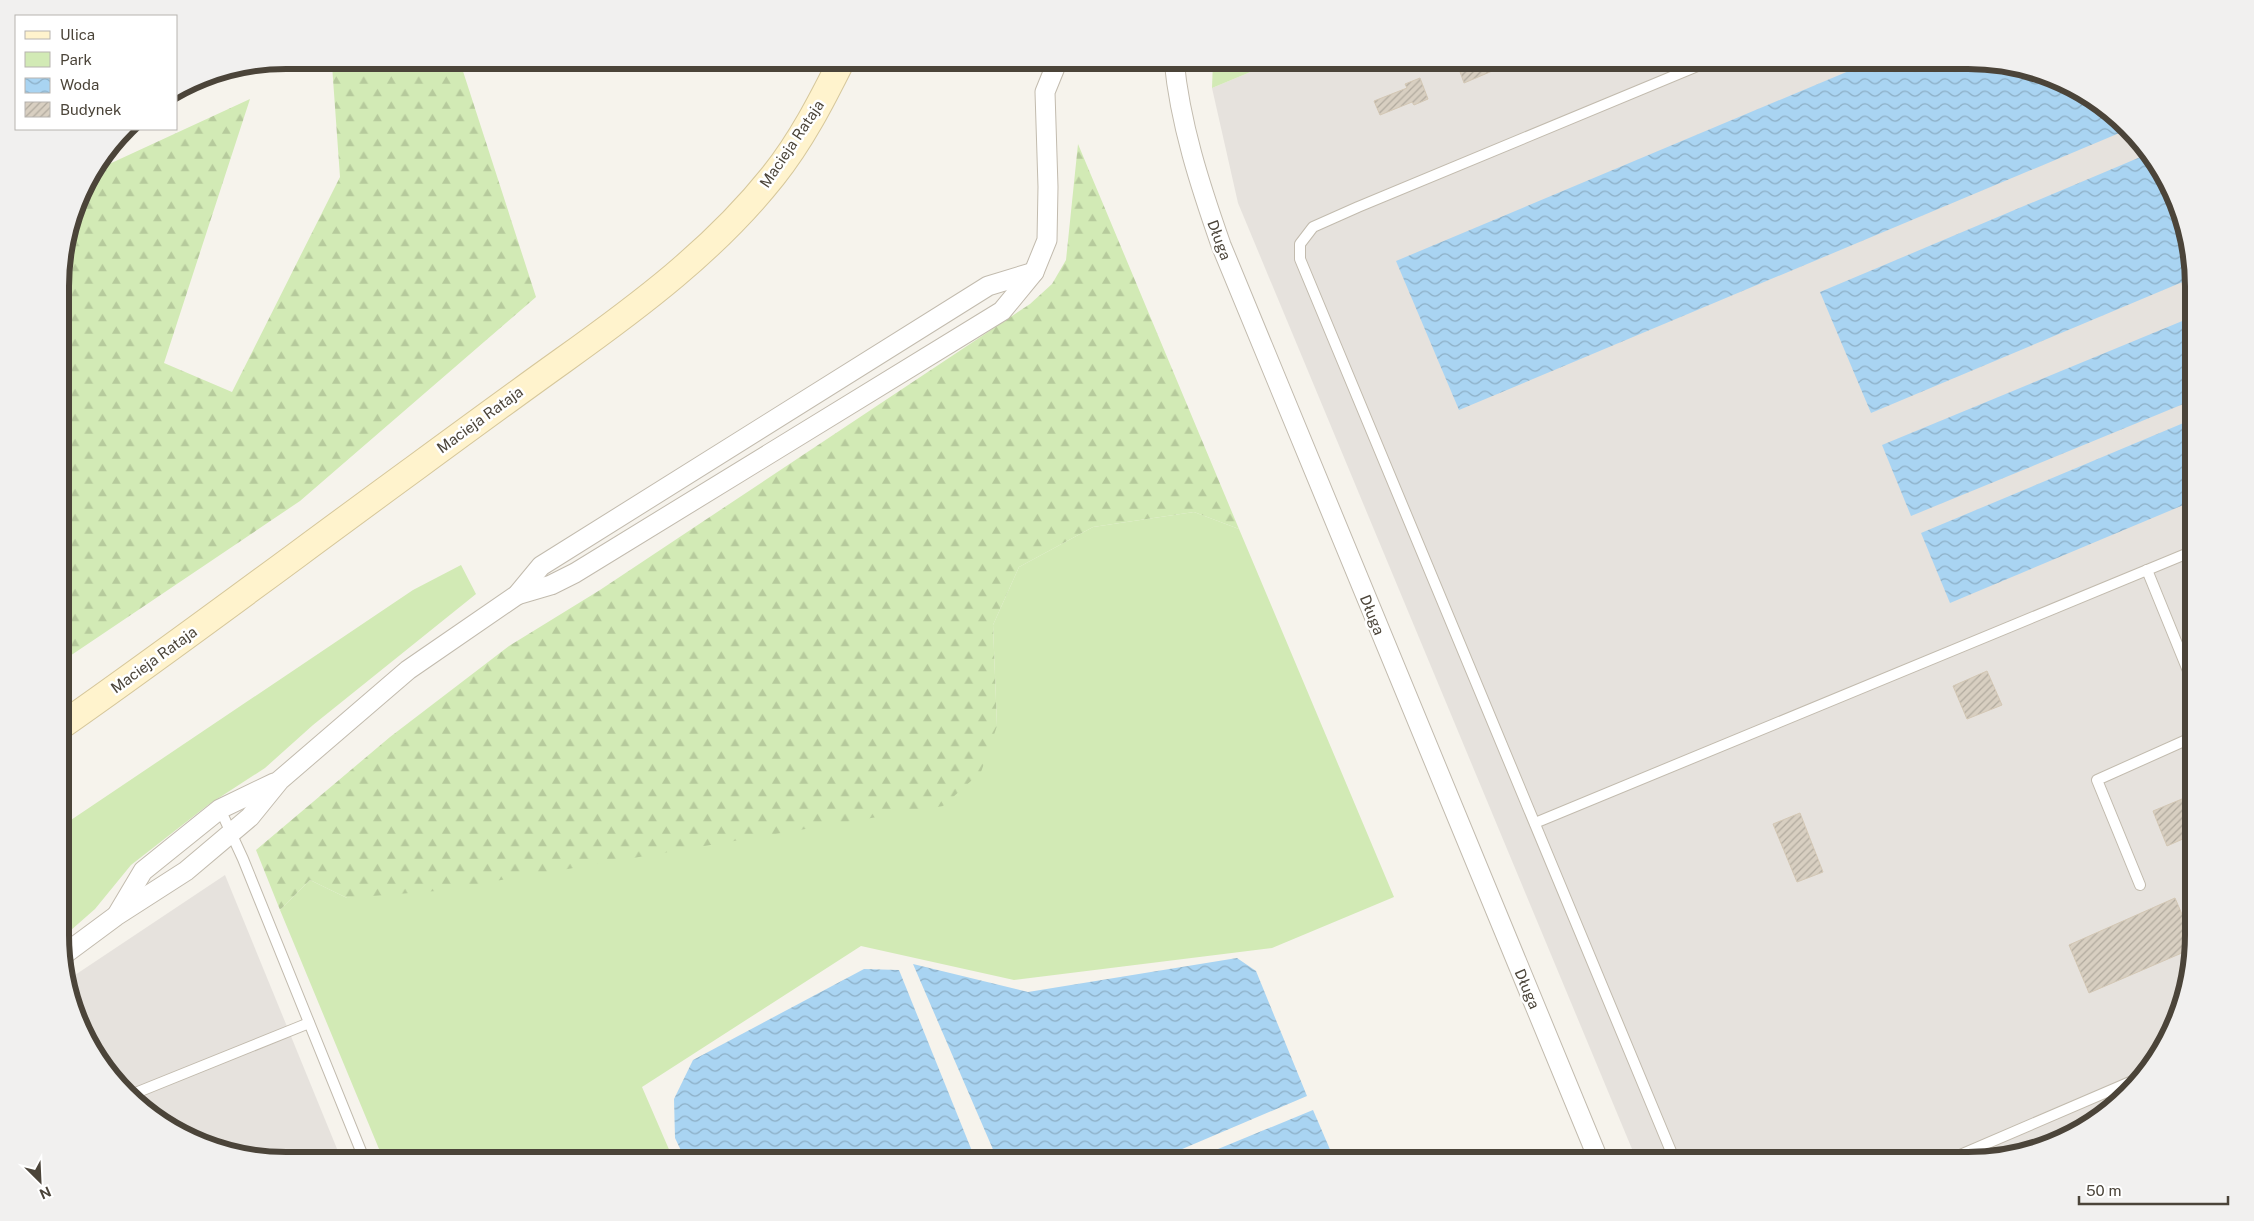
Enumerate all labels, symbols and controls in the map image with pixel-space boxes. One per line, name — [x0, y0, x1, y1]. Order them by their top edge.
legend — [15, 15, 178, 130]
text: Ulica — [60, 26, 95, 43]
text: Park — [60, 51, 92, 68]
text: Woda — [60, 76, 99, 93]
street label: Macieja Rataja — [756, 97, 827, 191]
text: Budynek — [60, 101, 121, 118]
street label: Długa — [1204, 217, 1235, 262]
street label: Macieja Rataja — [433, 383, 526, 456]
street label: Długa — [1357, 592, 1388, 637]
street label: Macieja Rataja — [107, 623, 200, 696]
street label: Długa — [1512, 966, 1543, 1011]
north arrow — [15, 1156, 65, 1206]
scale bar — [2079, 1174, 2228, 1206]
text: 50 m — [2086, 1182, 2121, 1199]
text: N — [37, 1183, 54, 1202]

